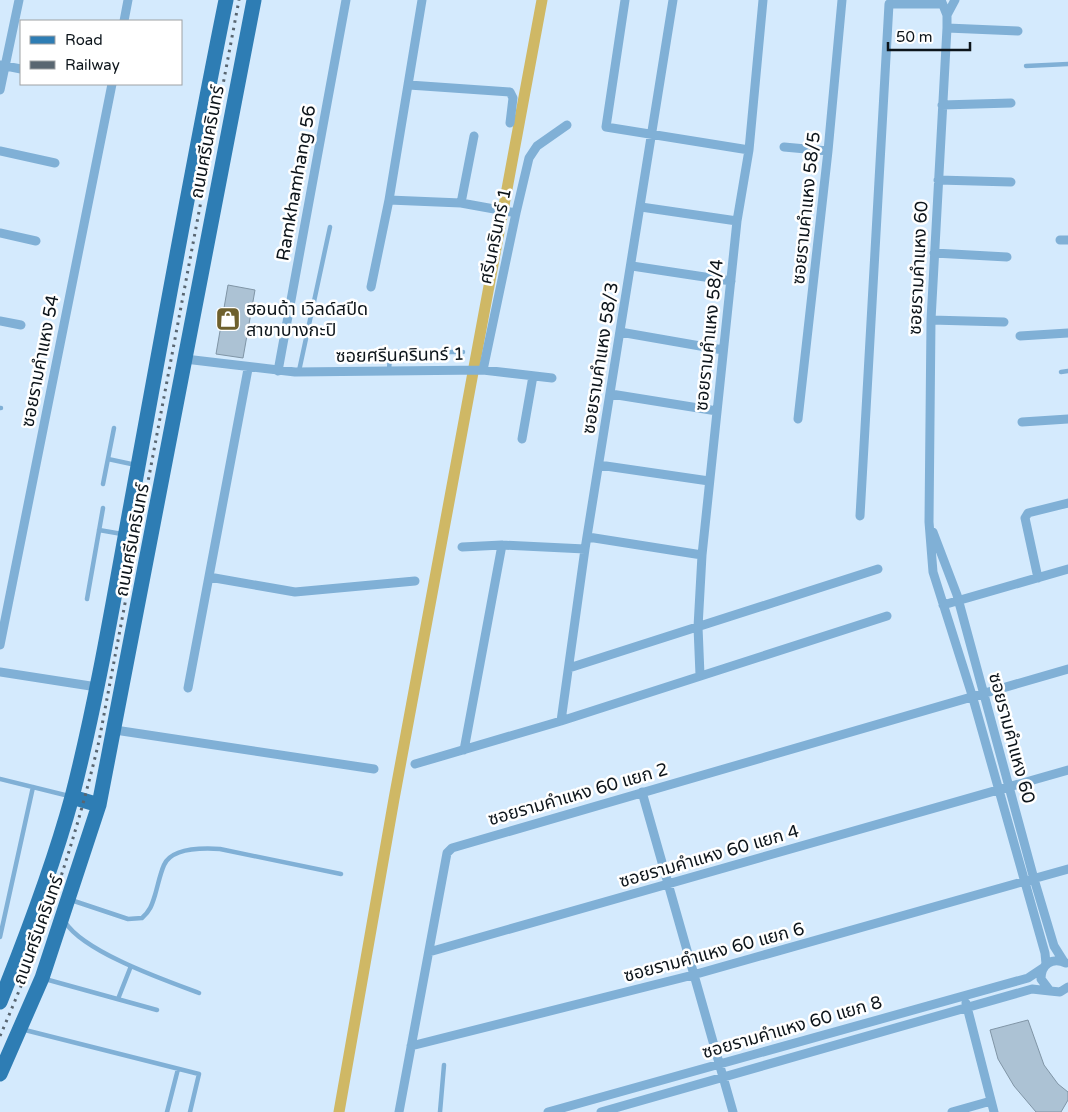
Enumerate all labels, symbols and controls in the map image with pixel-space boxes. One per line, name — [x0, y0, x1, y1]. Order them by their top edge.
legend — [20, 20, 182, 85]
scale bar — [888, 20, 970, 52]
text: 50 m — [896, 28, 933, 46]
text: Road — [65, 31, 103, 49]
text: Railway — [65, 56, 120, 74]
street label: ถนนศรีนครินทร์ — [185, 83, 229, 200]
street label: Ramkhamhang 56 — [271, 104, 321, 262]
street label: ซอยรามคำแหง 58/5 — [787, 130, 825, 286]
street label: ศรีนครินทร์ 1 — [474, 186, 516, 286]
street label: ซอยรามคำแหง 60 — [904, 200, 932, 336]
street label: ซอยรามคำแหง 58/4 — [690, 258, 728, 412]
street label: ซอยรามคำแหง 58/3 — [577, 280, 623, 436]
street label: ซอยรามคำแหง 54 — [16, 293, 64, 429]
place label: ฮอนด้า เวิลด์สปีด สาขาบางกะปิ — [246, 298, 368, 341]
shop icon: ฮอนด้า เวิลด์สปีด สาขาบางกะปิ — [215, 306, 241, 332]
street label: ซอยศรีนครินทร์ 1 — [335, 343, 465, 367]
street label: ถนนศรีนครินทร์ — [110, 481, 154, 598]
street label: ซอยรามคำแหง 60 — [984, 670, 1040, 806]
street label: ซอยรามคำแหง 60 แยก 2 — [486, 758, 670, 830]
street label: ซอยรามคำแหง 60 แยก 4 — [617, 820, 801, 892]
street label: ถนนศรีนครินทร์ — [8, 872, 68, 988]
street label: ซอยรามคำแหง 60 แยก 6 — [621, 917, 807, 987]
street label: ซอยรามคำแหง 60 แยก 8 — [700, 991, 884, 1063]

